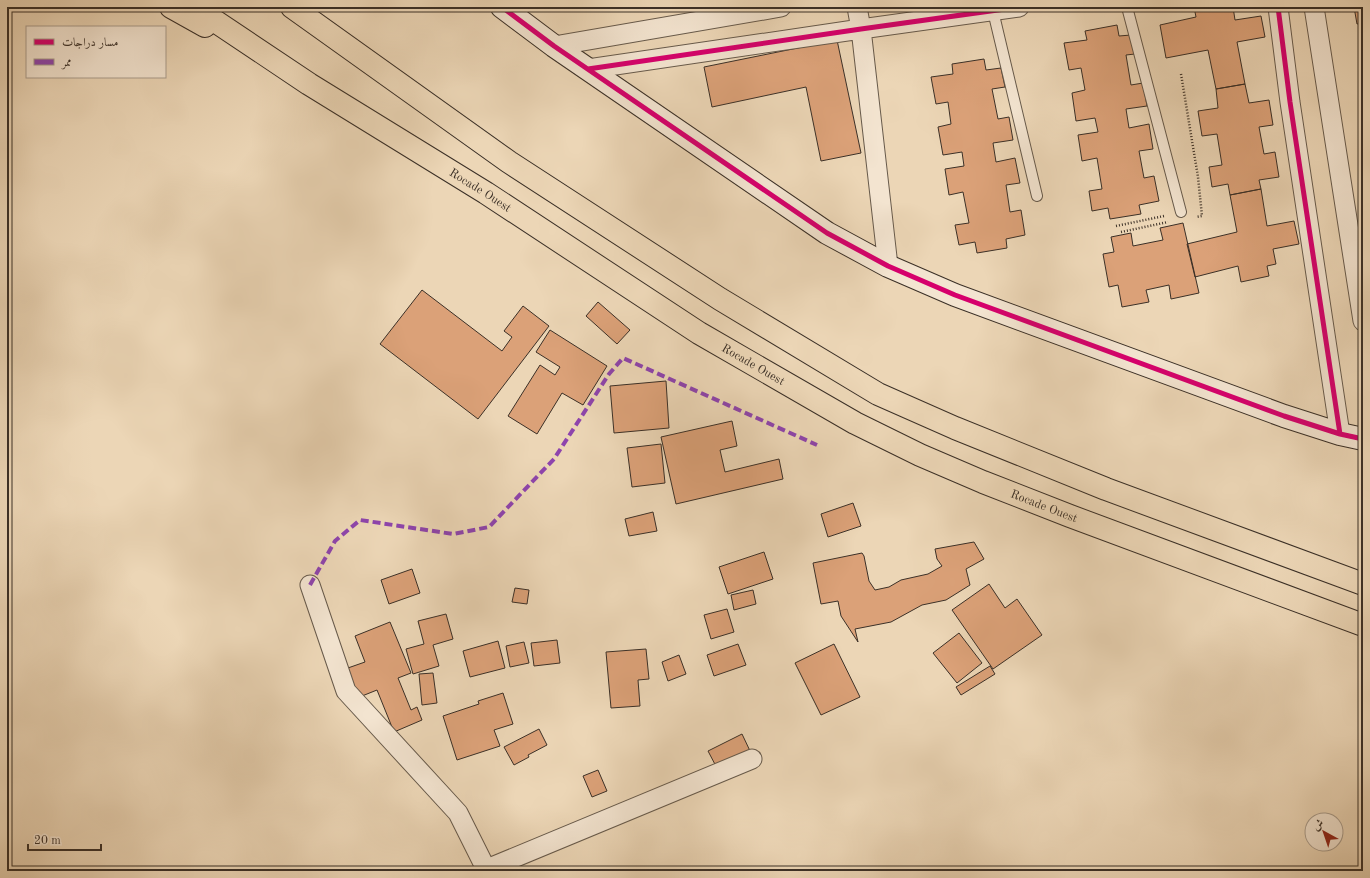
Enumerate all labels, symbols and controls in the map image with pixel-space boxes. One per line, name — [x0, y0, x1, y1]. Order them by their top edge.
legend — [26, 26, 166, 78]
text: مسار دراجات — [62, 37, 118, 49]
text: ممر — [60, 57, 72, 70]
street label: Rocade Ouest — [447, 167, 513, 215]
street label: Rocade Ouest — [719, 342, 787, 388]
street label: Rocade Ouest — [1009, 488, 1079, 525]
north arrow — [1304, 812, 1344, 852]
text: ش — [1311, 818, 1326, 833]
scale bar — [28, 826, 101, 852]
text: 20 m — [34, 835, 61, 847]

